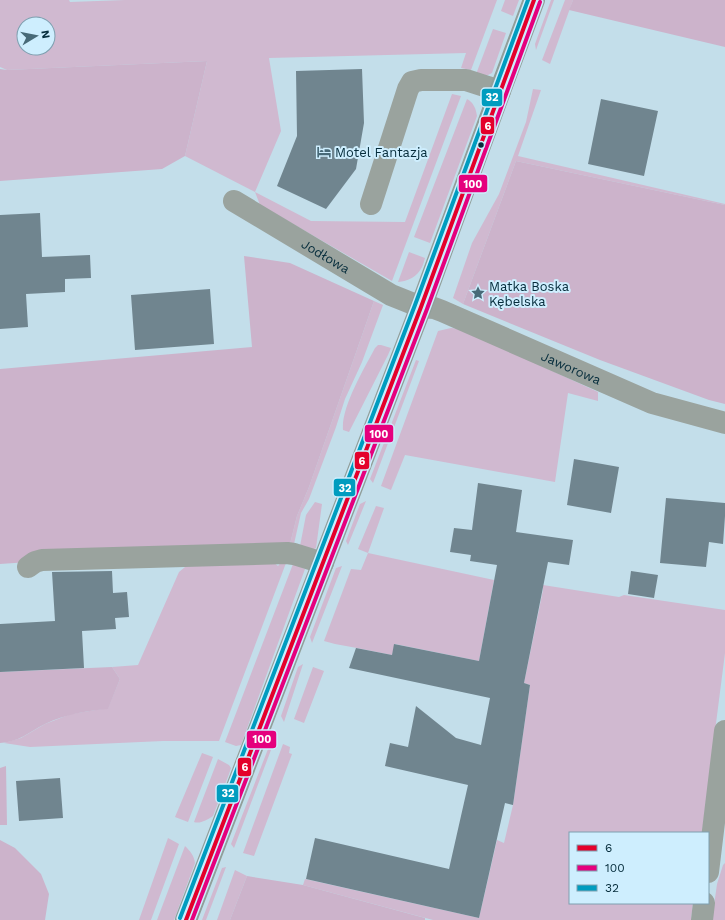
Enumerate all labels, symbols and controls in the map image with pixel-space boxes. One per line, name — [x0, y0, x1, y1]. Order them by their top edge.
north arrow — [16, 16, 56, 56]
text: N — [38, 29, 52, 39]
line badge: 32 — [481, 88, 503, 107]
text: 32 — [485, 91, 499, 104]
line badge: 6 — [480, 116, 495, 135]
text: 6 — [485, 120, 492, 133]
unlabelled marker — [476, 140, 486, 150]
hotel icon: Motel Fantazja — [316, 144, 332, 160]
place label: Motel Fantazja — [335, 145, 428, 160]
line badge: 100 — [458, 174, 488, 193]
text: 100 — [464, 178, 482, 191]
street label: Jodłowa — [299, 236, 353, 277]
place label: Matka Boska Kębelska — [489, 279, 570, 309]
place icon: Matka Boska Kębelska — [470, 285, 486, 301]
street label: Jaworowa — [539, 348, 604, 388]
line badge: 100 — [364, 424, 394, 443]
text: 100 — [370, 428, 388, 441]
line badge: 6 — [354, 451, 370, 470]
text: 6 — [359, 455, 366, 468]
line badge: 32 — [333, 478, 356, 497]
text: 32 — [338, 482, 352, 495]
line badge: 100 — [246, 730, 277, 749]
text: 100 — [253, 733, 271, 746]
line badge: 6 — [237, 757, 252, 777]
text: 6 — [242, 761, 249, 774]
line badge: 32 — [216, 784, 239, 803]
text: 32 — [221, 787, 235, 800]
legend — [569, 832, 709, 904]
text: 6 — [605, 841, 612, 855]
text: 100 — [605, 861, 625, 875]
text: 32 — [605, 881, 619, 895]

